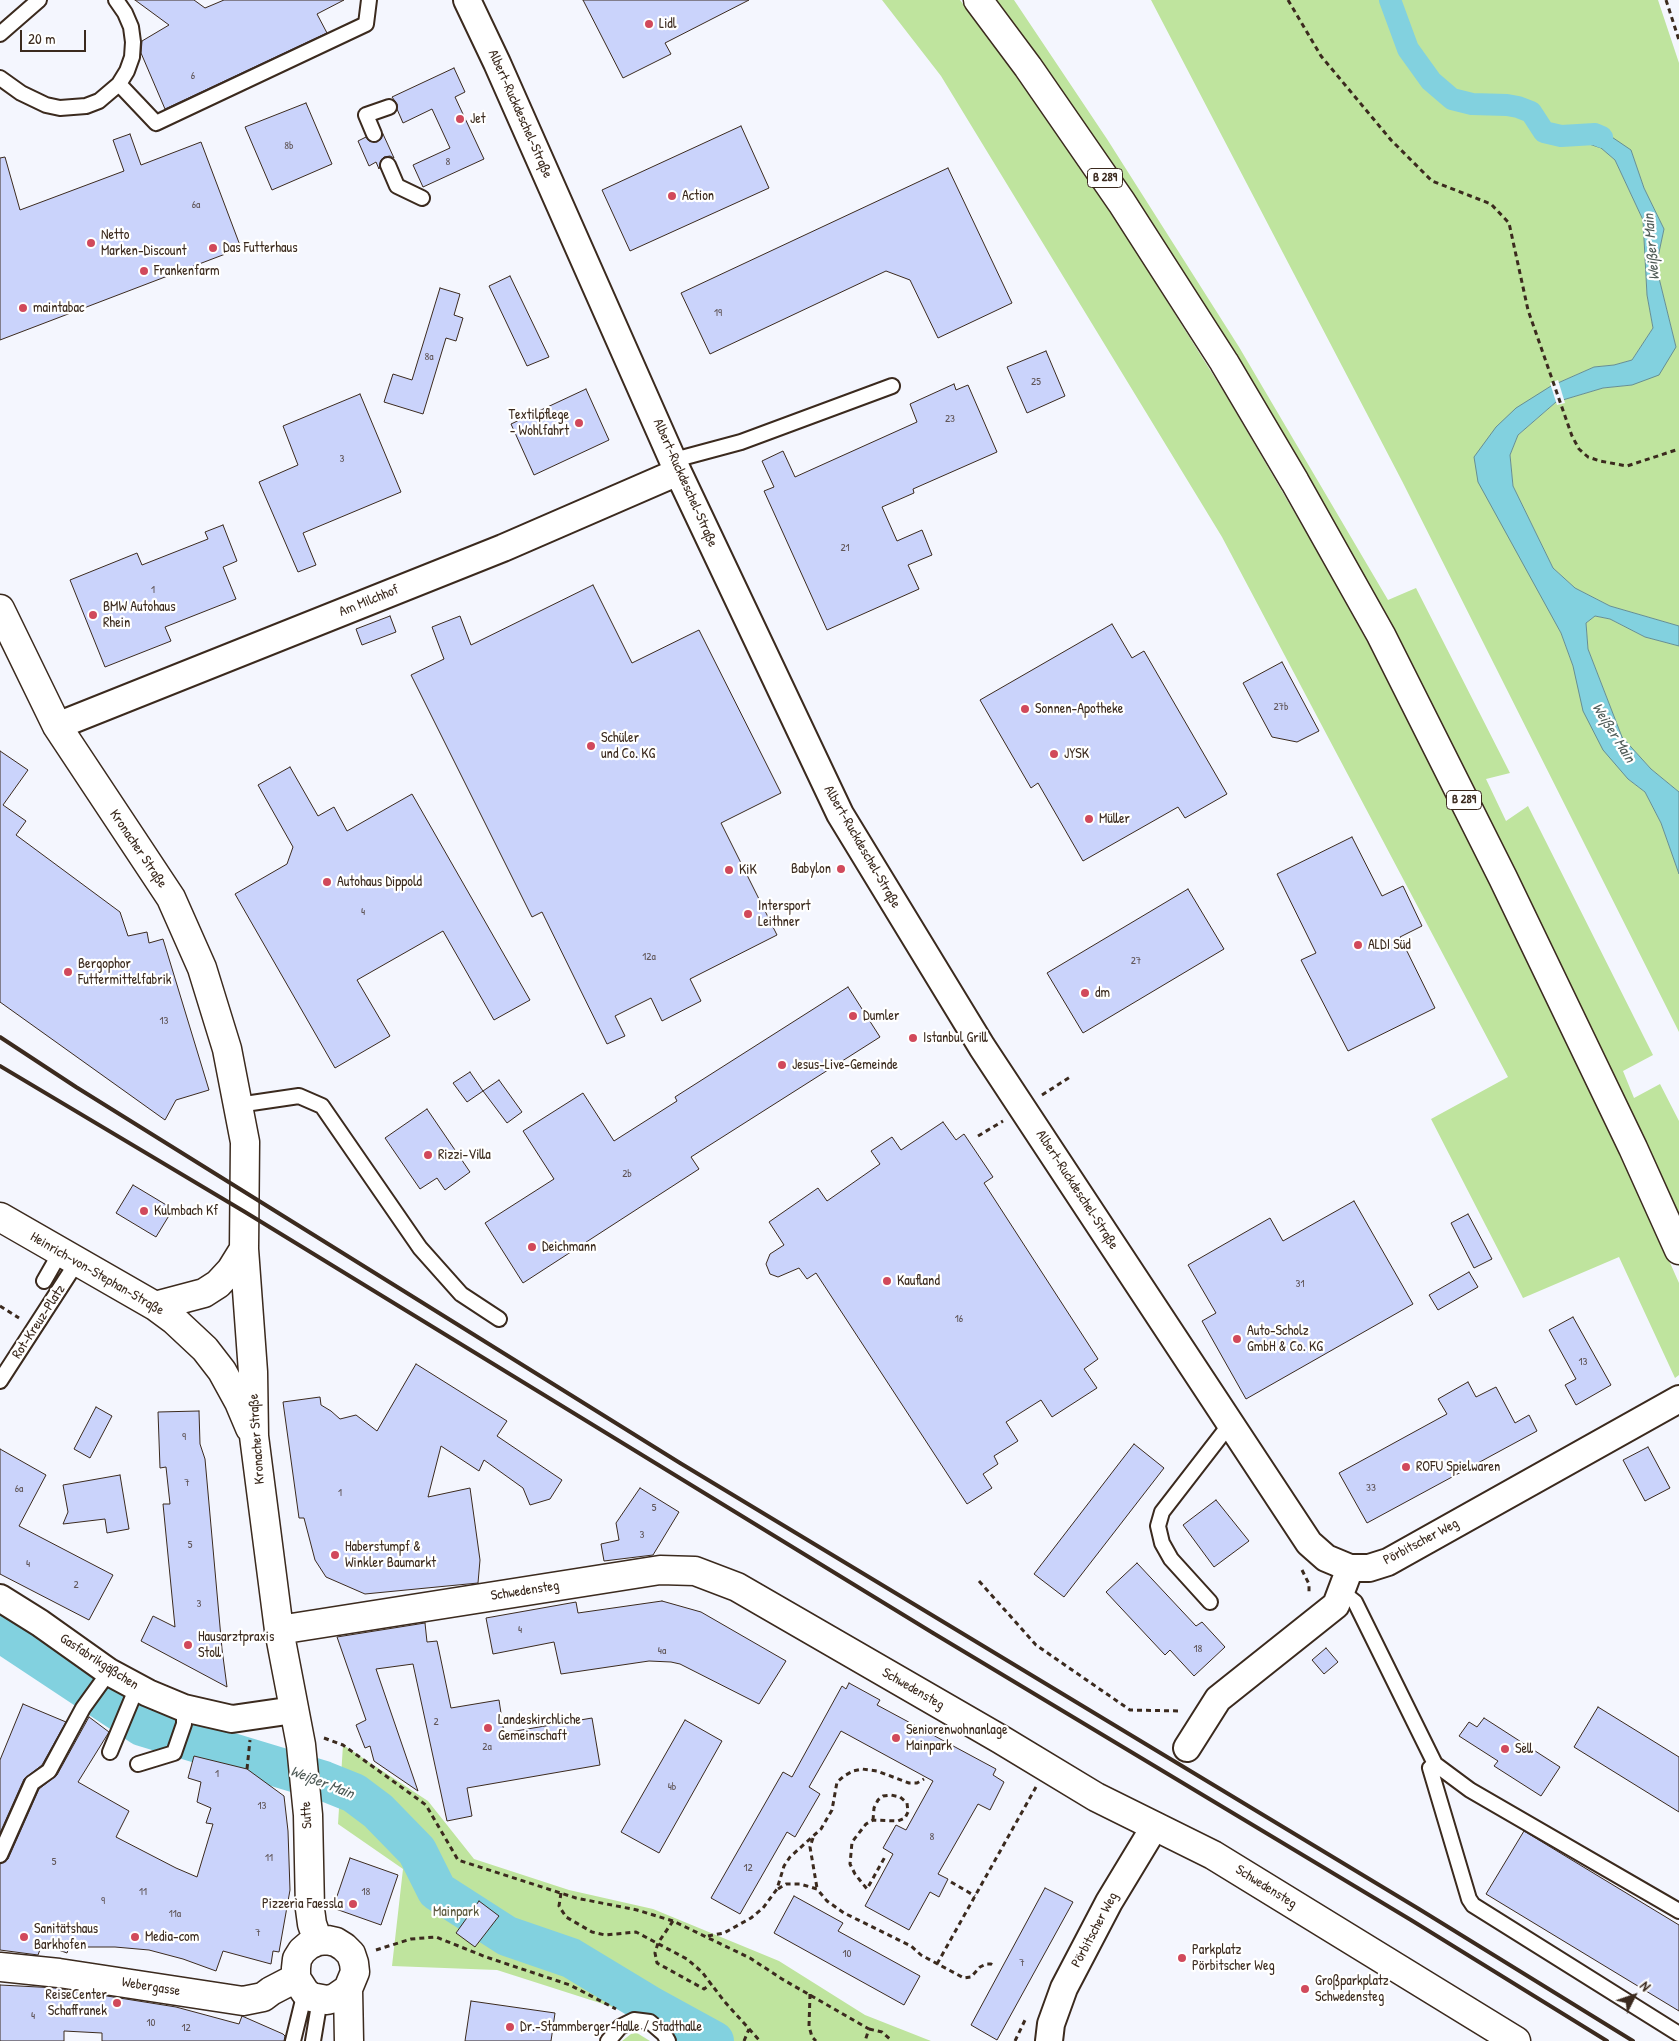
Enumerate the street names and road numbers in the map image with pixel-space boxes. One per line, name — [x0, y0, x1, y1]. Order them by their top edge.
street label: Albert-Ruckdeschel-Straße — [484, 47, 556, 181]
road number: B 289 — [1088, 168, 1122, 188]
street label: Albert-Ruckdeschel-Straße — [649, 416, 721, 550]
street label: Am Milchhof — [337, 581, 401, 621]
street label: Albert-Ruckdeschel-Straße — [820, 783, 904, 911]
road number: B 289 — [1446, 790, 1482, 810]
street label: Kronacher Straße — [106, 807, 170, 891]
street label: Albert-Ruckdeschel-Straße — [1032, 1127, 1122, 1253]
street label: Heinrich-von-Stephan-Straße — [27, 1229, 167, 1319]
street label: Rot-Kreuz-Platz — [9, 1282, 69, 1362]
street label: Kronacher Straße — [245, 1393, 269, 1485]
street label: Pörbitscher Weg — [1381, 1515, 1461, 1569]
street label: Schwedensteg — [490, 1577, 560, 1605]
street label: Gasfabrikgäßchen — [56, 1630, 142, 1694]
street label: Schwedensteg — [879, 1664, 947, 1714]
street label: Sutte — [298, 1801, 316, 1829]
street label: Schwedensteg — [1232, 1862, 1300, 1912]
street label: Pörbitscher Weg — [1068, 1890, 1122, 1970]
street label: Webergasse — [121, 1974, 181, 2000]

